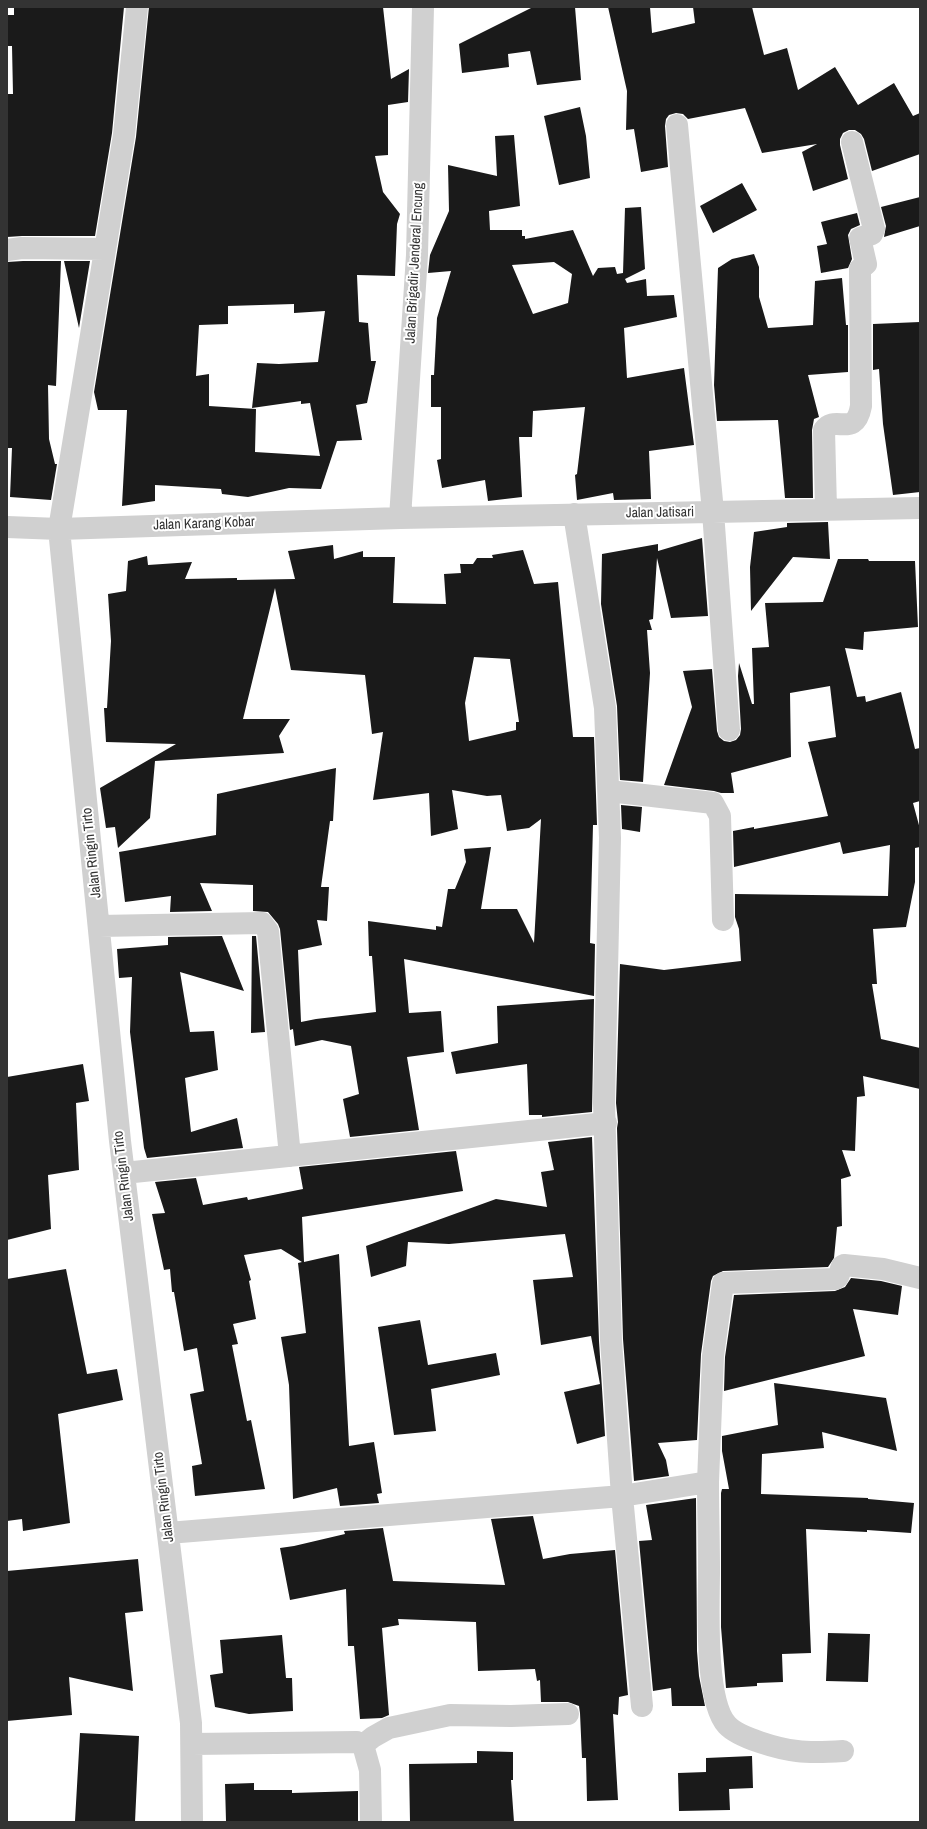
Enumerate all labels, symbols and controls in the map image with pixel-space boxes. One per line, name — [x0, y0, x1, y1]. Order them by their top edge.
street label: Jalan Brigadir Jenderal Encung — [402, 182, 428, 344]
street label: Jalan Jatisari — [626, 504, 694, 522]
street label: Jalan Karang Kobar — [153, 514, 255, 534]
street label: Jalan Ringin Tirto — [79, 807, 105, 899]
street label: Jalan Ringin Tirto — [110, 1130, 138, 1222]
street label: Jalan Ringin Tirto — [150, 1451, 178, 1543]

